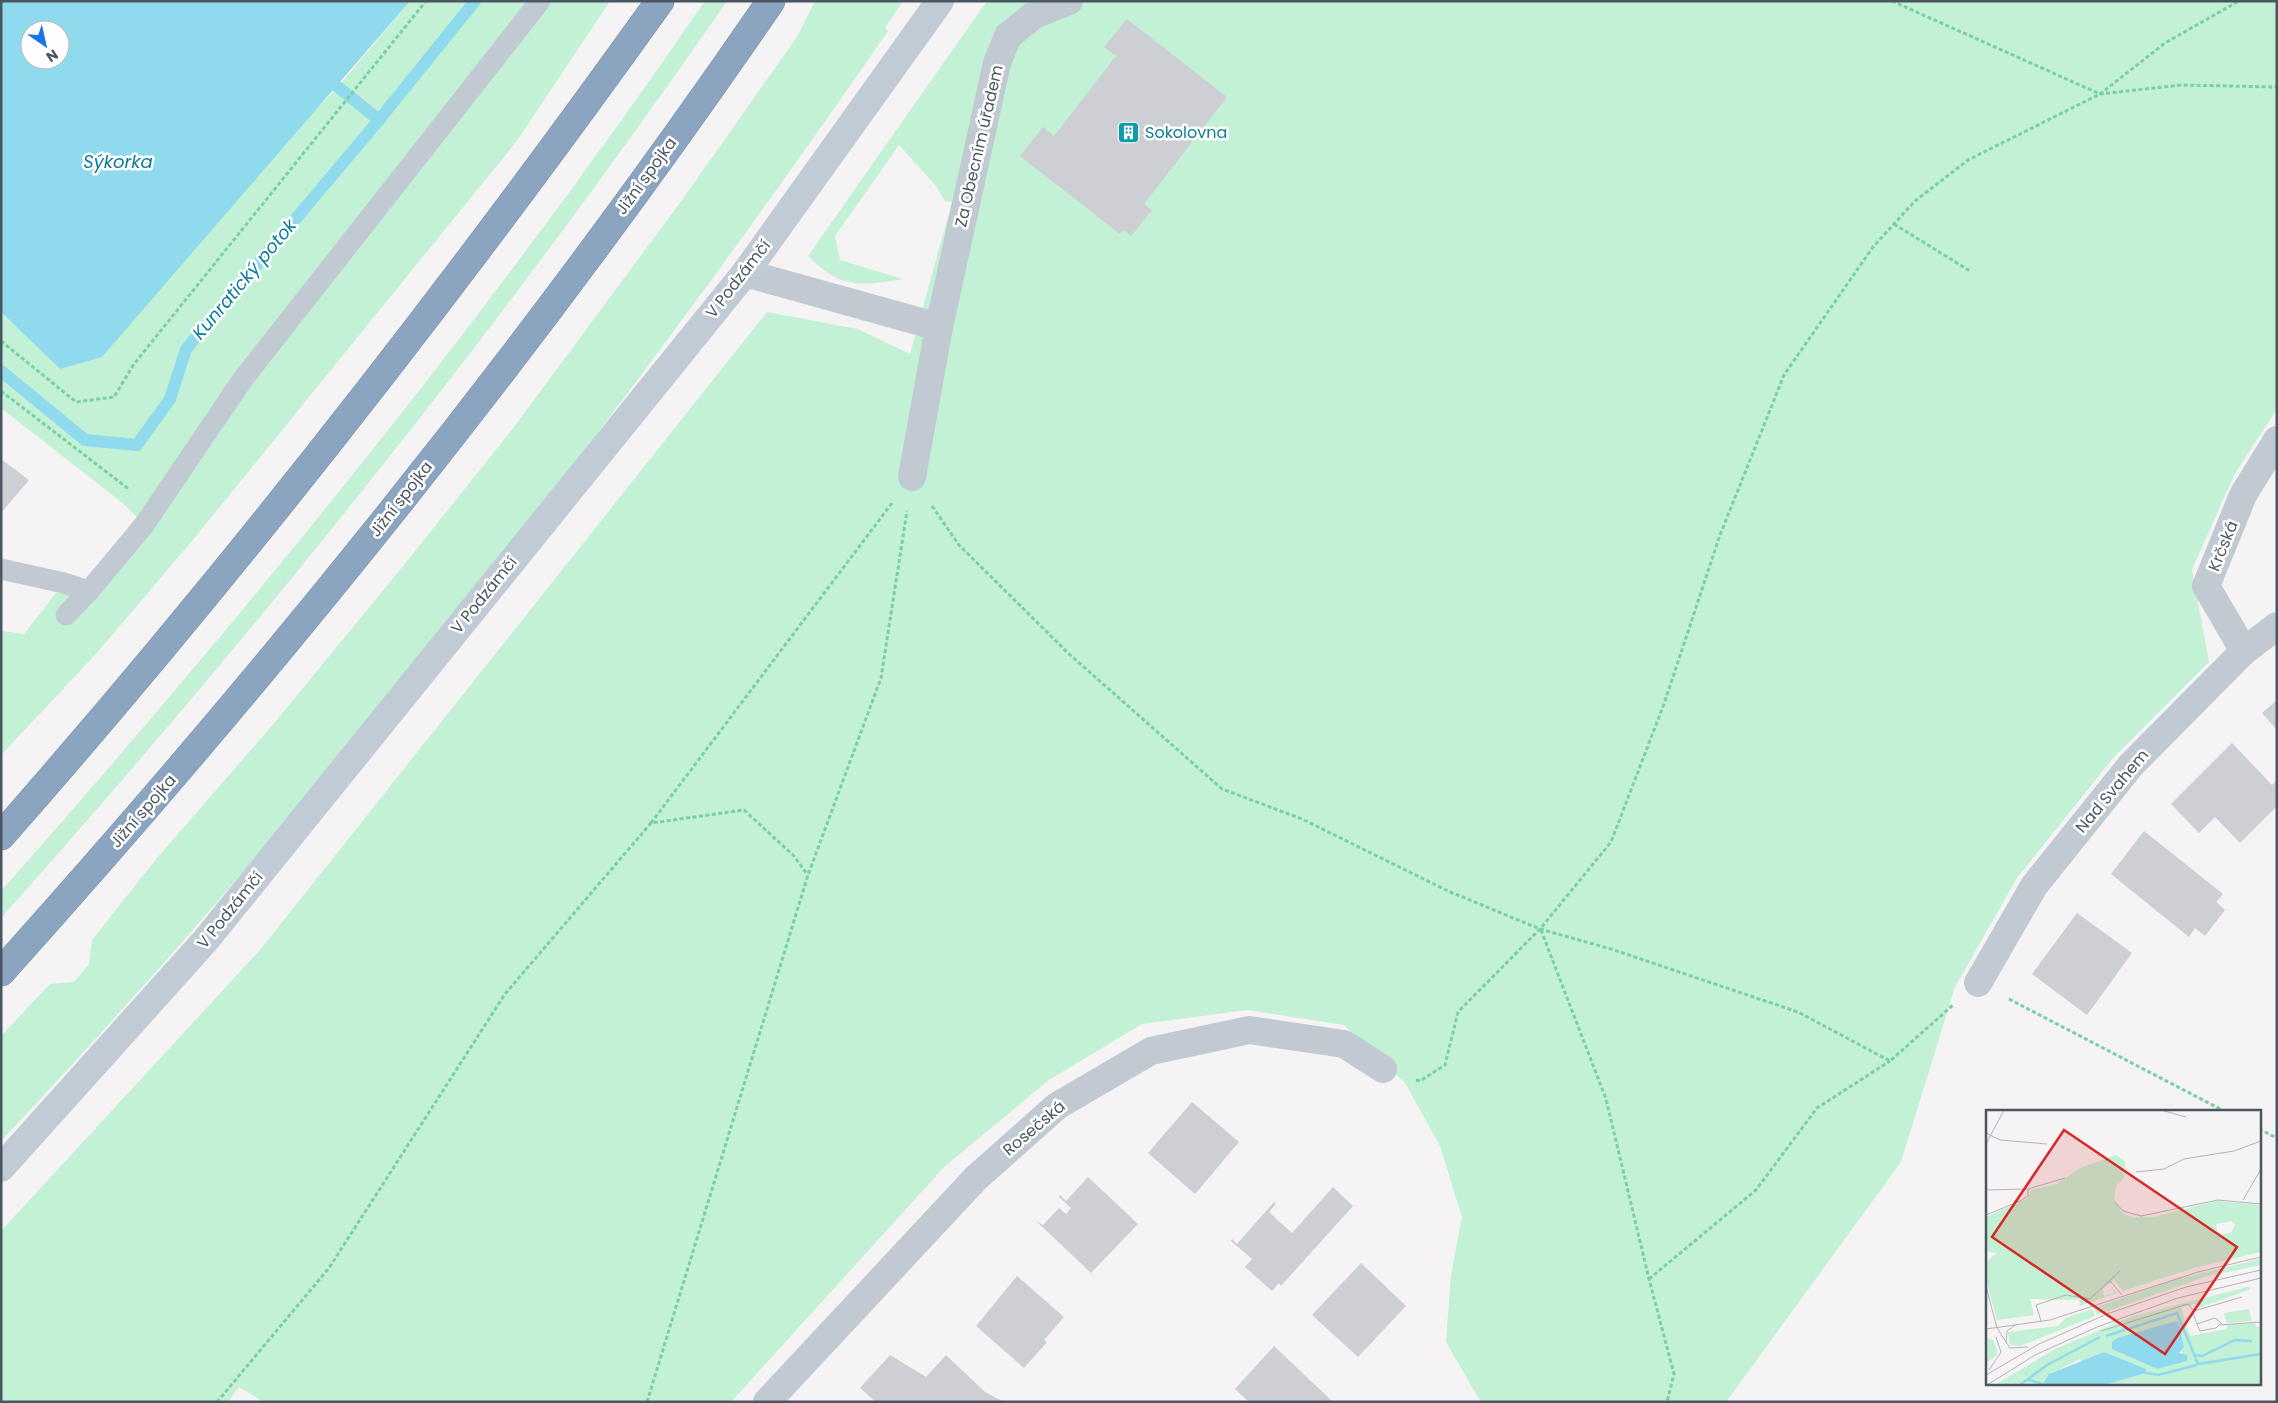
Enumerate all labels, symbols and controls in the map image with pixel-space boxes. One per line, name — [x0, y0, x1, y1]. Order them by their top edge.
north arrow — [20, 20, 70, 70]
text: N — [42, 45, 62, 67]
street label: Za Obecním úřadem — [949, 63, 1009, 229]
building icon: Sokolovna — [1117, 120, 1141, 144]
place label: Sokolovna — [1145, 121, 1227, 144]
street label: Jižní spojka — [610, 133, 682, 219]
water label: Sýkorka — [83, 149, 153, 174]
water label: Kunratický potok — [186, 213, 302, 345]
street label: V Podzámčí — [700, 235, 776, 323]
street label: Jižní spojka — [364, 456, 438, 542]
street label: Krčská — [2202, 517, 2244, 575]
street label: V Podzámčí — [446, 551, 522, 639]
street label: Nad Svahem — [2070, 744, 2154, 838]
street label: Jižní spojka — [105, 769, 181, 853]
street label: V Podzámčí — [192, 866, 268, 954]
street label: Rosečská — [998, 1095, 1070, 1161]
inset map — [1986, 1110, 2260, 1386]

